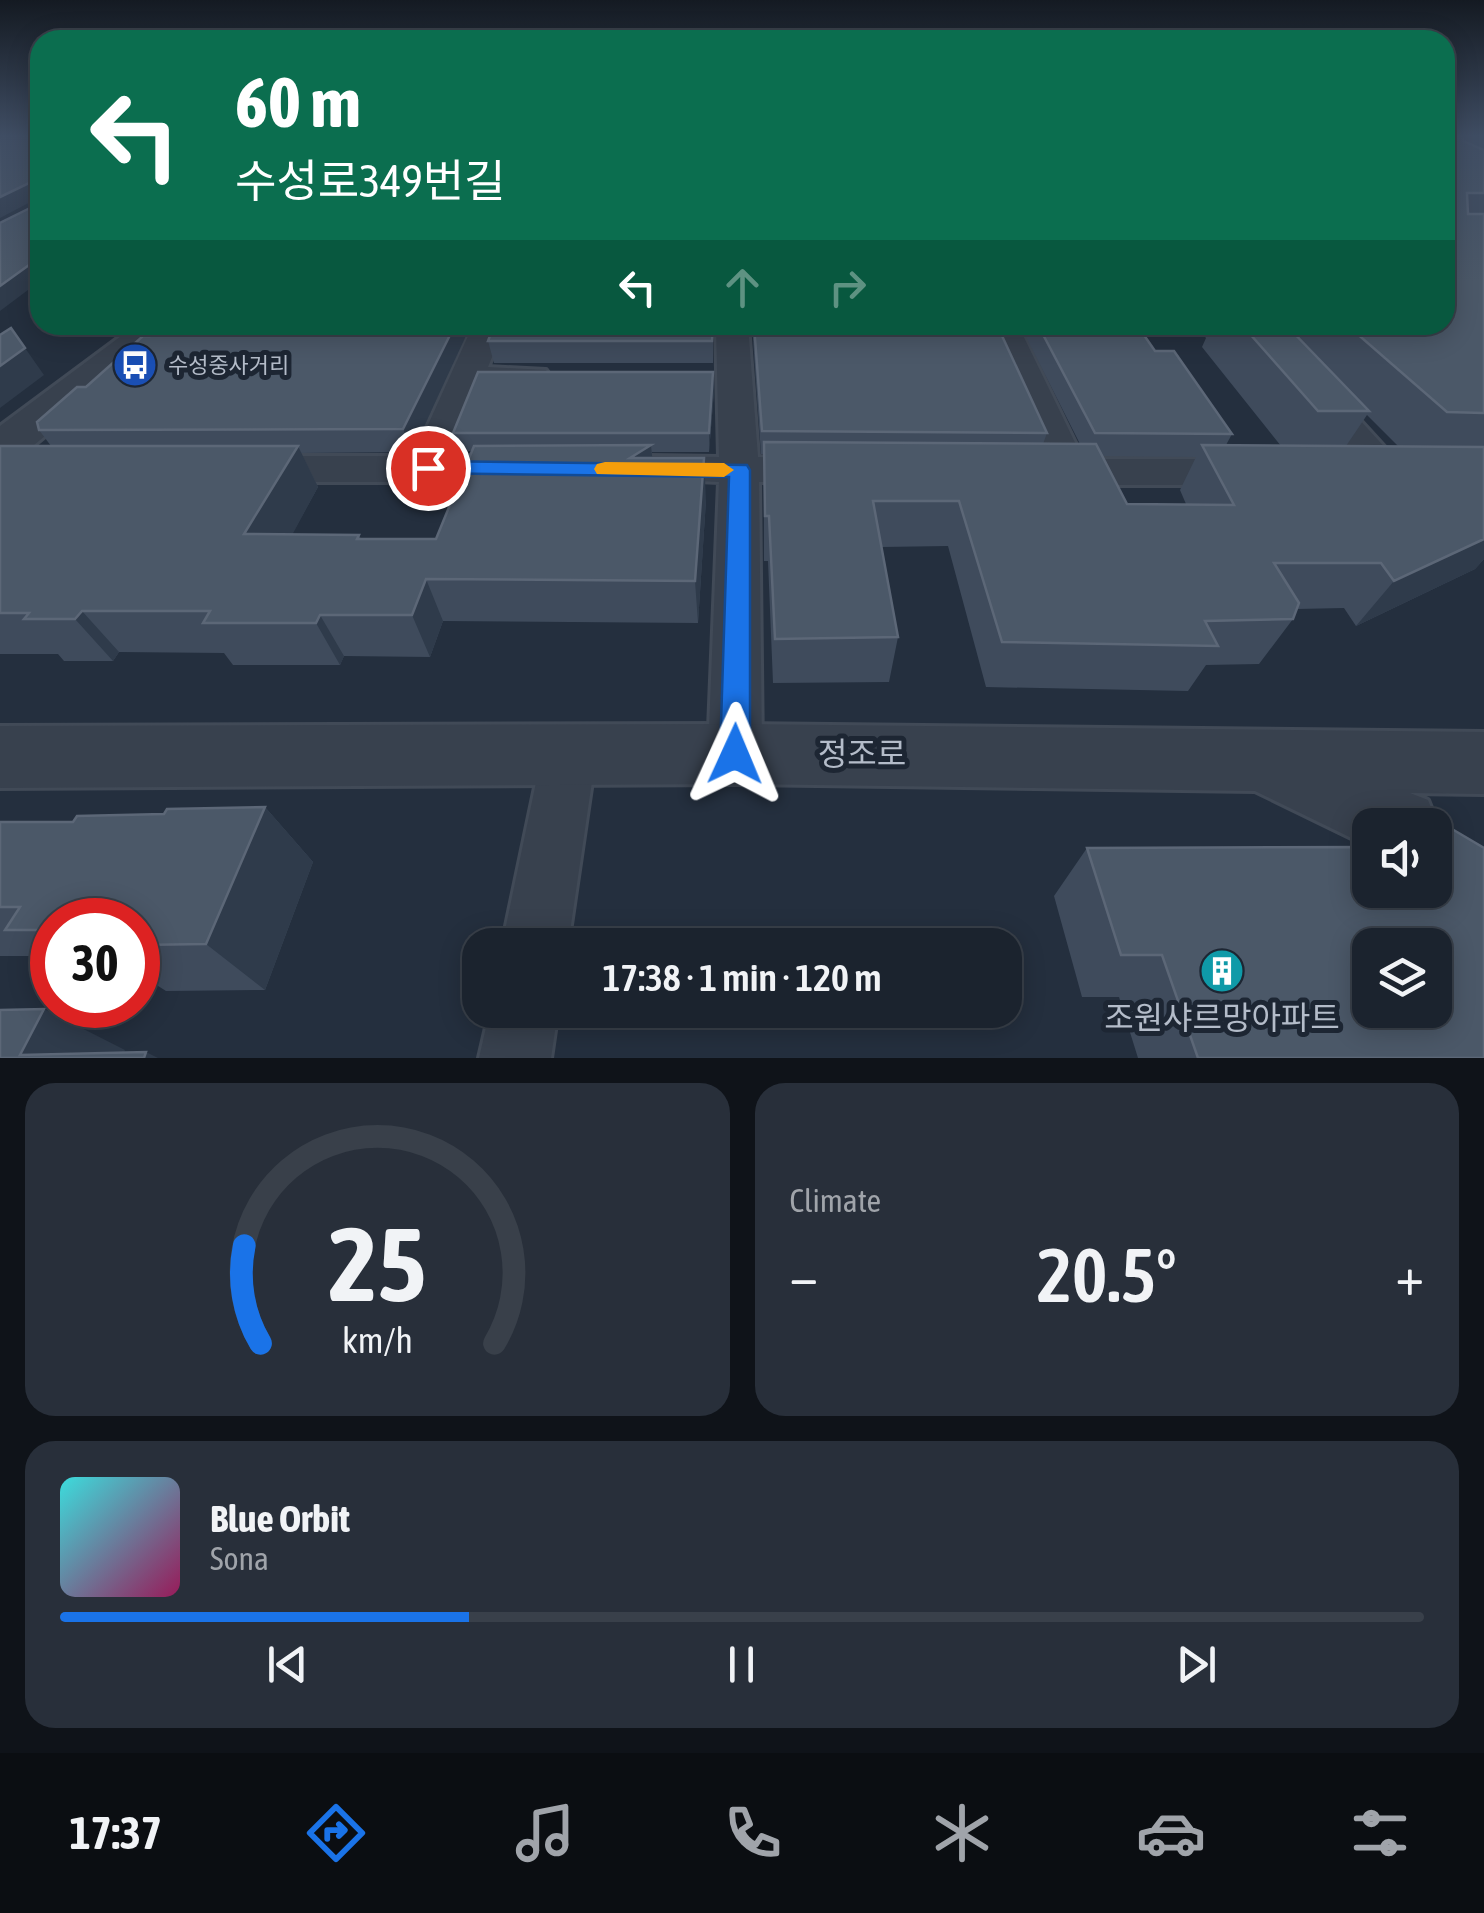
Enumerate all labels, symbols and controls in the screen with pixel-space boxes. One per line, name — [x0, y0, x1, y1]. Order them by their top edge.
text: 60 m — [235, 62, 361, 142]
icon: left — [70, 70, 200, 200]
text: 수성로349번길 — [235, 155, 505, 207]
icon: left — [610, 260, 665, 315]
icon: ahead — [715, 260, 770, 315]
icon: right — [820, 260, 875, 315]
bus stop icon: 수성중사거리 — [112, 342, 158, 388]
place label: 수성중사거리 — [168, 352, 289, 378]
pin — [386, 426, 471, 511]
icon: arrive — [401, 441, 456, 496]
position arrow — [683, 702, 787, 806]
street label: 정조로 — [818, 735, 906, 772]
map controls — [1352, 808, 1452, 1028]
button: sound — [1352, 808, 1452, 908]
speed limit sign: 30 — [30, 898, 160, 1028]
button: layers — [1352, 928, 1452, 1028]
building icon: 조원샤르망아파트 — [1199, 948, 1245, 994]
text: 17:38 · 1 min · 120 m — [602, 956, 882, 999]
place label: 조원샤르망아파트 — [1104, 999, 1340, 1036]
text: Climate — [790, 1182, 881, 1219]
text: 25 — [328, 1204, 426, 1323]
text: 20.5° — [1037, 1232, 1177, 1318]
text: − — [790, 1244, 818, 1307]
text: + — [1395, 1244, 1424, 1307]
text: km/h — [342, 1320, 413, 1361]
text: Blue Orbit — [210, 1497, 350, 1540]
text: Sona — [210, 1540, 269, 1577]
icon: previous — [260, 1637, 315, 1692]
icon: pause — [714, 1637, 769, 1692]
icon: next — [1169, 1637, 1224, 1692]
icon: directions — [301, 1798, 371, 1868]
icon: music — [510, 1798, 580, 1868]
icon: phone — [718, 1798, 788, 1868]
icon: climate — [927, 1798, 997, 1868]
icon: car — [1136, 1798, 1206, 1868]
icon: filters — [1345, 1798, 1415, 1868]
text: 17:37 — [69, 1807, 162, 1859]

